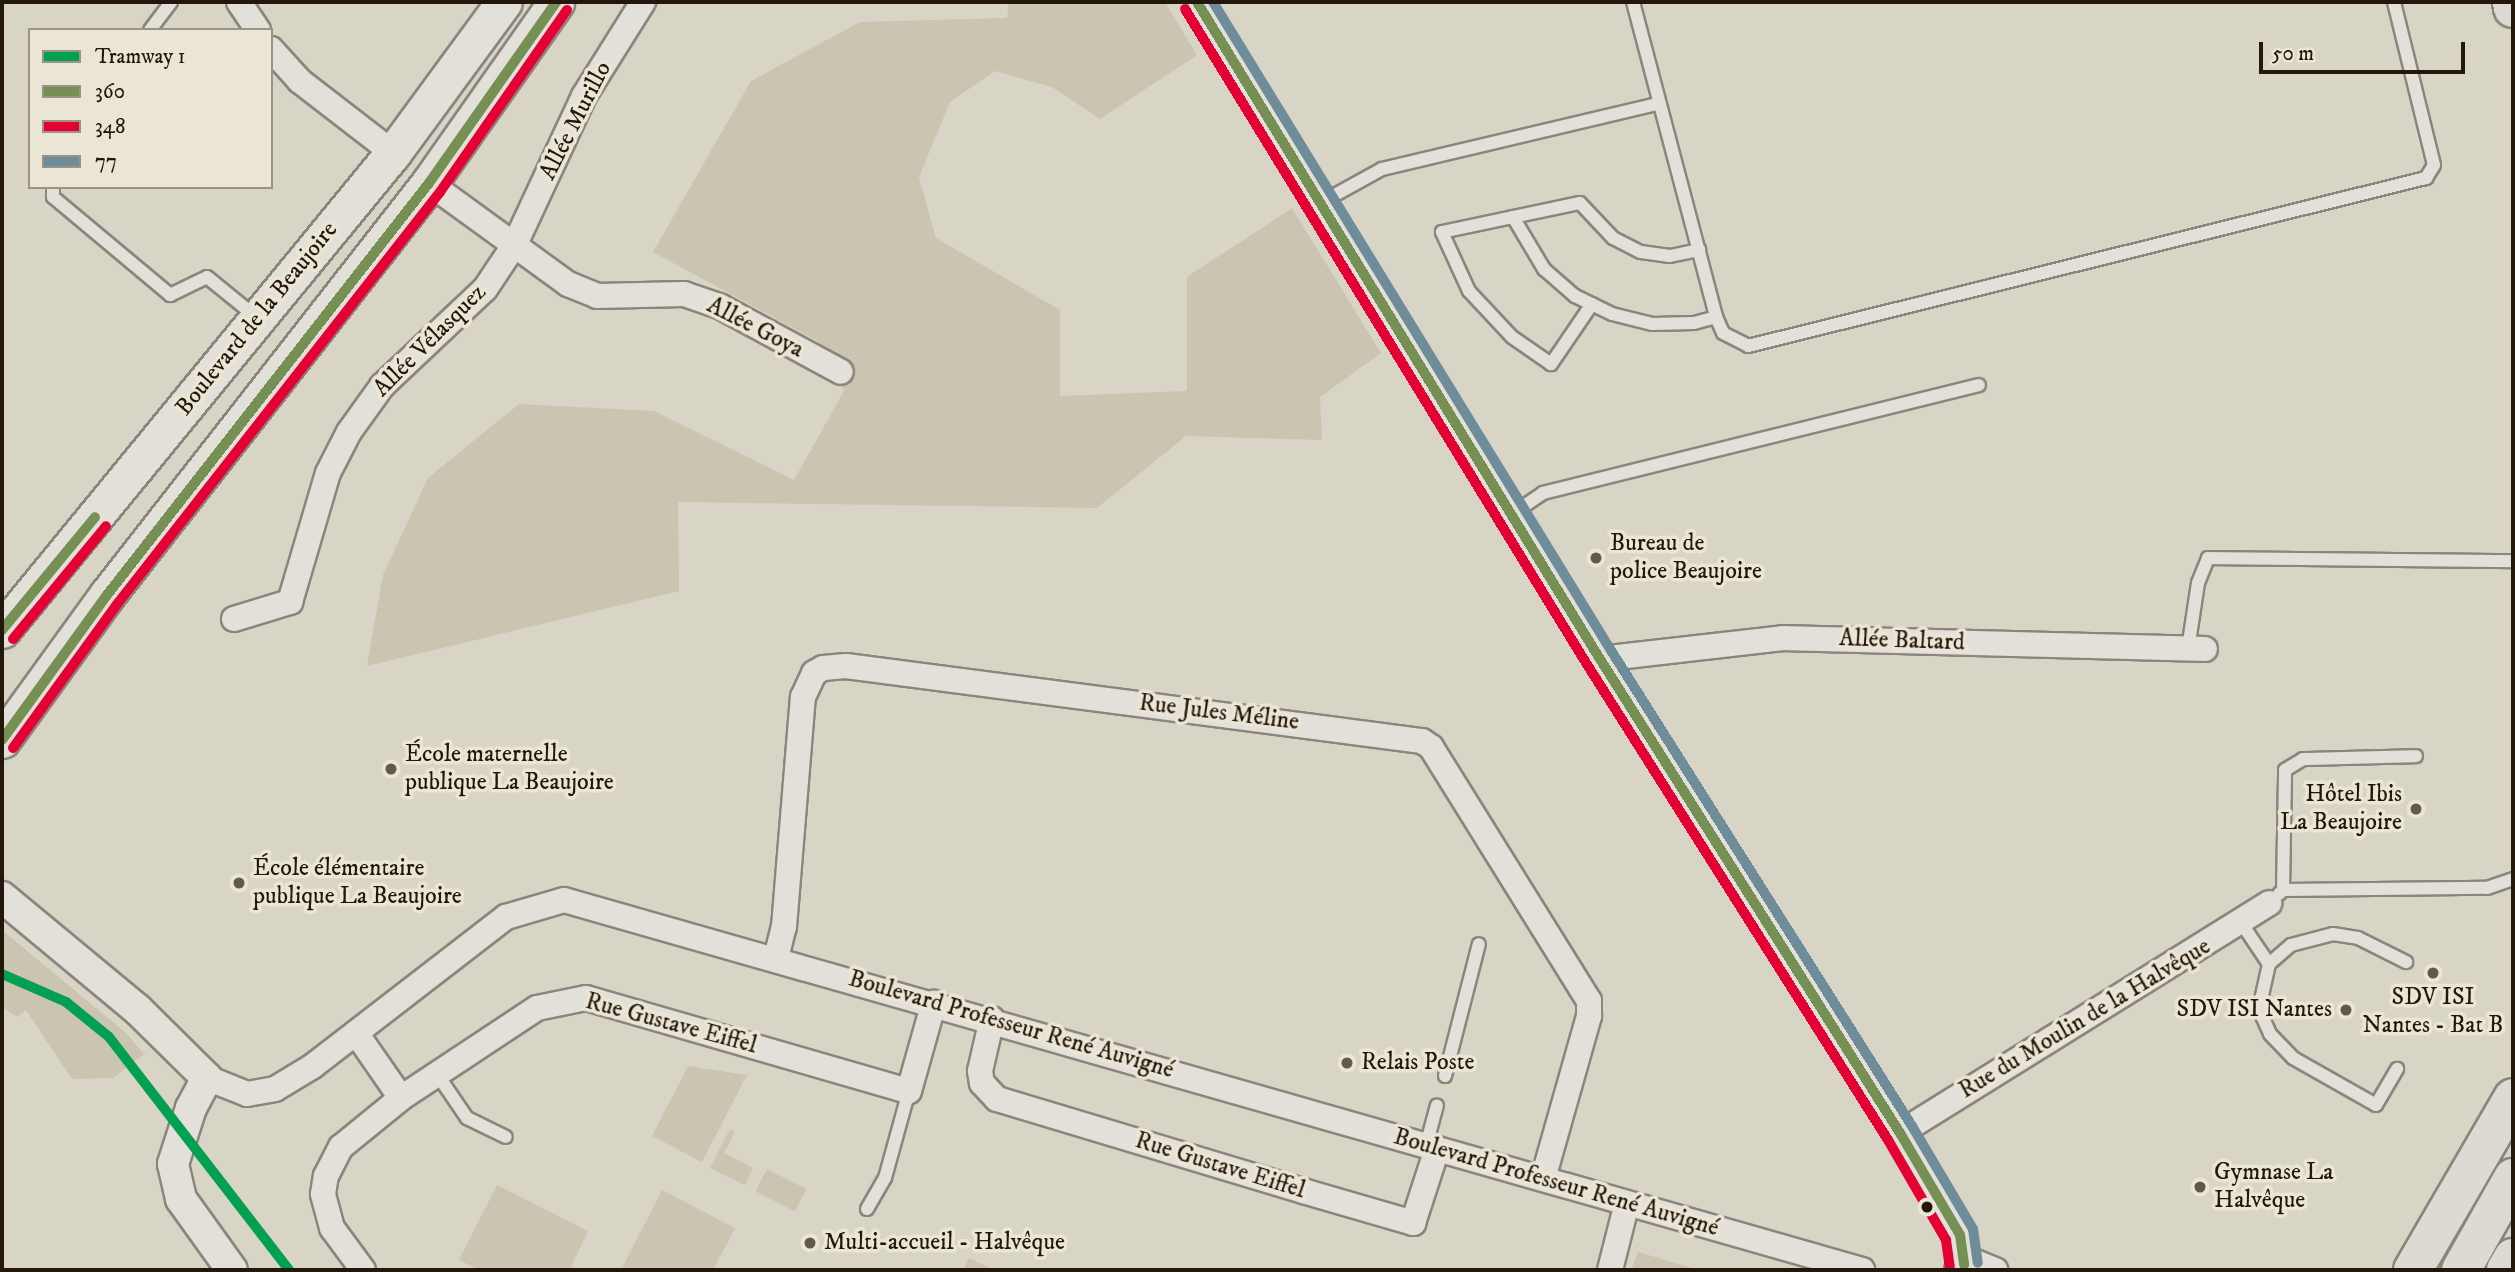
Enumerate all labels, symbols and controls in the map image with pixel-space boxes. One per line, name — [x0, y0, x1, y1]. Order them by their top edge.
legend — [28, 28, 273, 189]
scale bar — [2263, 28, 2470, 72]
text: 50 m — [2272, 41, 2314, 67]
text: Tramway 1 — [95, 44, 186, 70]
street label: Allée Murillo — [534, 57, 618, 185]
text: 360 — [95, 79, 125, 105]
text: 348 — [95, 114, 125, 140]
text: 77 — [95, 149, 117, 175]
street label: Boulevard de la Beaujoire — [170, 216, 344, 422]
street label: Allée Vélasquez — [368, 279, 492, 403]
street label: Allée Goya — [702, 291, 808, 365]
place label: Bureau de police Beaujoire — [1610, 530, 1762, 586]
marker: Bureau de police Beaujoire — [1588, 550, 1604, 566]
street label: Allée Baltard — [1839, 624, 1965, 658]
street label: Rue Jules Méline — [1137, 689, 1301, 737]
place label: École maternelle publique La Beaujoire — [405, 741, 614, 797]
marker: École maternelle publique La Beaujoire — [383, 761, 399, 777]
place label: Hôtel Ibis La Beaujoire — [2280, 781, 2402, 837]
marker: Hôtel Ibis La Beaujoire — [2408, 801, 2424, 817]
place label: École élémentaire publique La Beaujoire — [253, 855, 462, 911]
marker: École élémentaire publique La Beaujoire — [231, 875, 247, 891]
street label: Rue du Moulin de la Halvêque — [1954, 932, 2216, 1106]
street label: Boulevard Professeur René Auvigné — [845, 965, 1177, 1085]
marker: SDV ISI Nantes - Bat B — [2425, 965, 2441, 981]
place label: SDV ISI Nantes - Bat B — [2363, 984, 2503, 1040]
street label: Rue Gustave Eiffel — [582, 987, 760, 1061]
place label: SDV ISI Nantes — [2177, 996, 2332, 1024]
marker: SDV ISI Nantes — [2338, 1002, 2354, 1018]
place label: Relais Poste — [1361, 1049, 1474, 1077]
marker: Relais Poste — [1339, 1055, 1355, 1071]
street label: Boulevard Professeur René Auvigné — [1390, 1123, 1722, 1243]
street label: Rue Gustave Eiffel — [1132, 1126, 1308, 1206]
place label: Gymnase La Halvêque — [2214, 1159, 2334, 1215]
marker: Gymnase La Halvêque — [2192, 1179, 2208, 1195]
unlabelled marker — [1920, 1200, 1934, 1214]
place label: Multi-accueil - Halvêque — [824, 1229, 1065, 1257]
marker: Multi-accueil - Halvêque — [802, 1235, 818, 1251]

